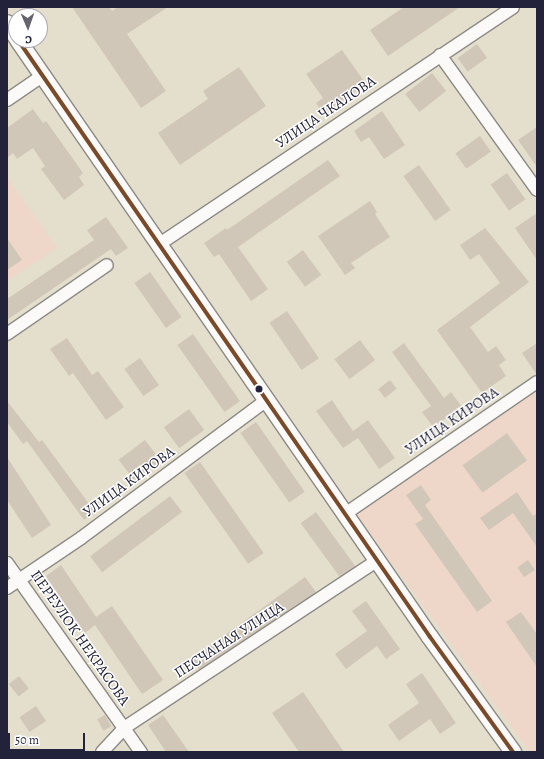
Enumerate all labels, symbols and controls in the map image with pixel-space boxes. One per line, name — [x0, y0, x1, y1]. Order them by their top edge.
north arrow — [8, 8, 48, 48]
text: С — [25, 32, 32, 47]
street label: УЛИЦА ЧКАЛОВА — [273, 72, 379, 152]
street label: УЛИЦА КИРОВА — [402, 383, 502, 459]
unlabelled marker — [254, 384, 264, 394]
street label: УЛИЦА КИРОВА — [80, 443, 178, 521]
street label: ПЕРЕУЛОК НЕКРАСОВА — [26, 567, 134, 709]
street label: ПЕСЧАНАЯ УЛИЦА — [171, 598, 287, 682]
scale bar — [10, 725, 87, 751]
text: 50 m — [15, 732, 39, 748]

